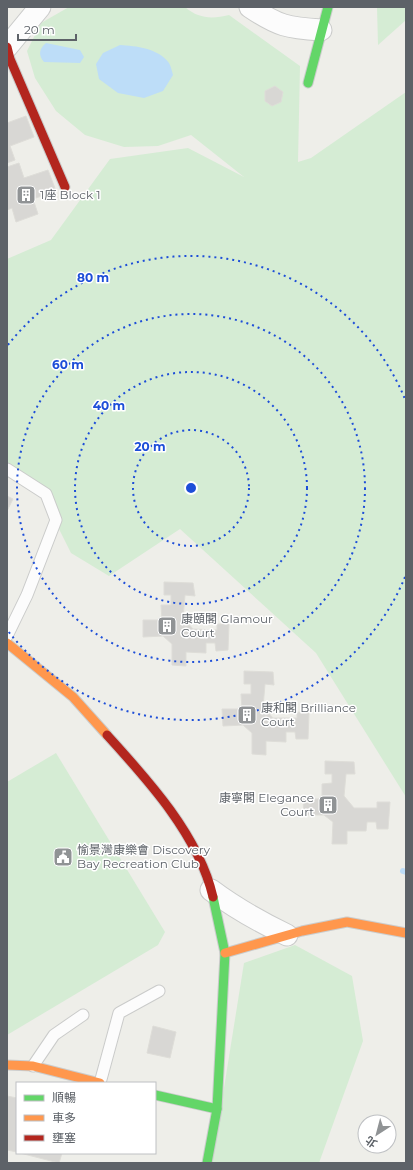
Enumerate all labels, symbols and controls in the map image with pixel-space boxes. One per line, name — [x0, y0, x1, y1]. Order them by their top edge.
scale bar — [18, 16, 76, 42]
text: 20 m — [24, 22, 55, 37]
building icon: 1座 Block 1 — [15, 184, 37, 206]
place label: 1座 Block 1 — [40, 187, 101, 202]
text: 80 m — [77, 270, 109, 285]
text: 60 m — [52, 357, 84, 372]
text: 40 m — [93, 398, 125, 413]
text: 20 m — [134, 439, 166, 454]
centre of rings — [184, 481, 198, 495]
place label: 康頤閣 Glamour Court — [181, 611, 273, 640]
building icon: 康頤閣 Glamour Court — [156, 615, 178, 637]
place label: 康和閣 Brilliance Court — [261, 700, 356, 729]
building icon: 康和閣 Brilliance Court — [236, 704, 258, 726]
place label: 康寧閣 Elegance Court — [219, 790, 314, 819]
building icon: 康寧閣 Elegance Court — [317, 794, 339, 816]
place label: 愉景灣康樂會 Discovery Bay Recreation Club — [77, 842, 210, 871]
public building icon: 愉景灣康樂會 Discovery Bay Recreation Club — [52, 846, 74, 868]
legend — [16, 1082, 156, 1154]
text: 順暢 — [52, 1090, 76, 1105]
text: 車多 — [52, 1110, 76, 1125]
north arrow — [357, 1114, 397, 1154]
text: 壅塞 — [52, 1130, 76, 1145]
text: 北 — [363, 1133, 380, 1151]

